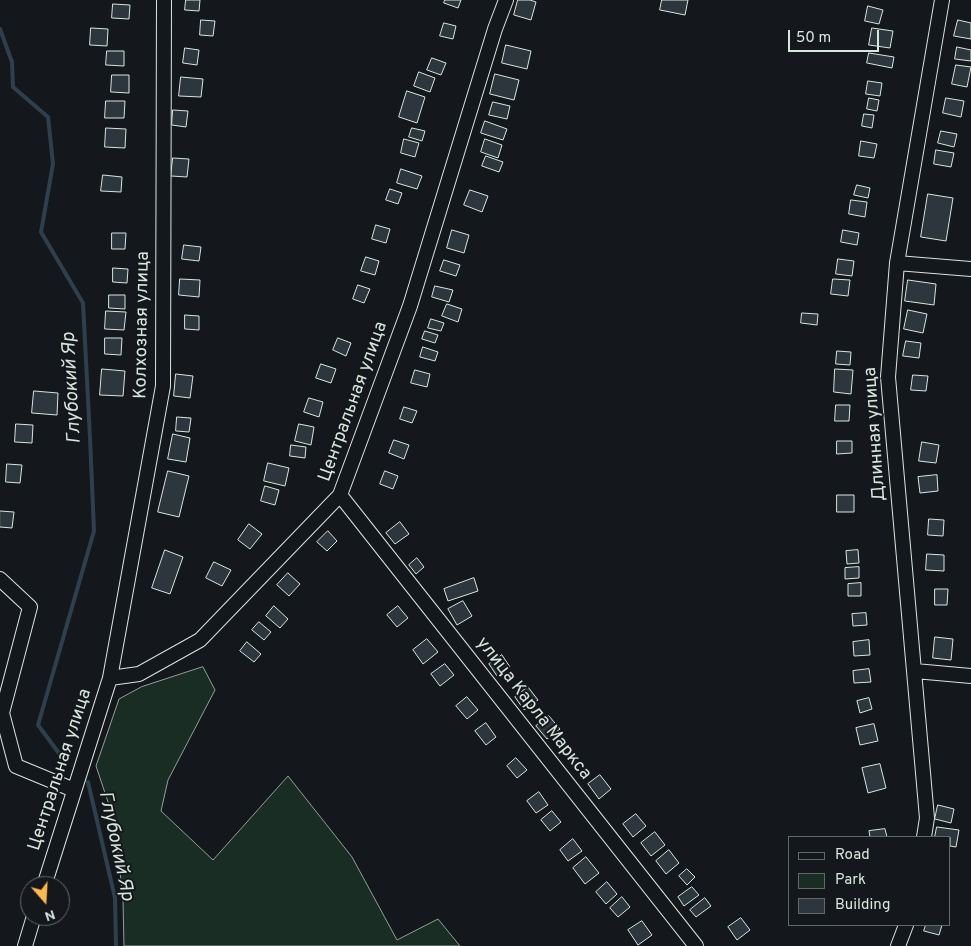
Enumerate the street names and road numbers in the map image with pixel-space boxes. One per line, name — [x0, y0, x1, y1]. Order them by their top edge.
street label: Колхозная улица — [131, 251, 155, 399]
street label: Центральная улица — [315, 319, 393, 485]
street label: Длинная улица — [861, 366, 891, 502]
street label: улица Карла Маркса — [471, 633, 595, 785]
street label: Центральная улица — [25, 686, 97, 854]

